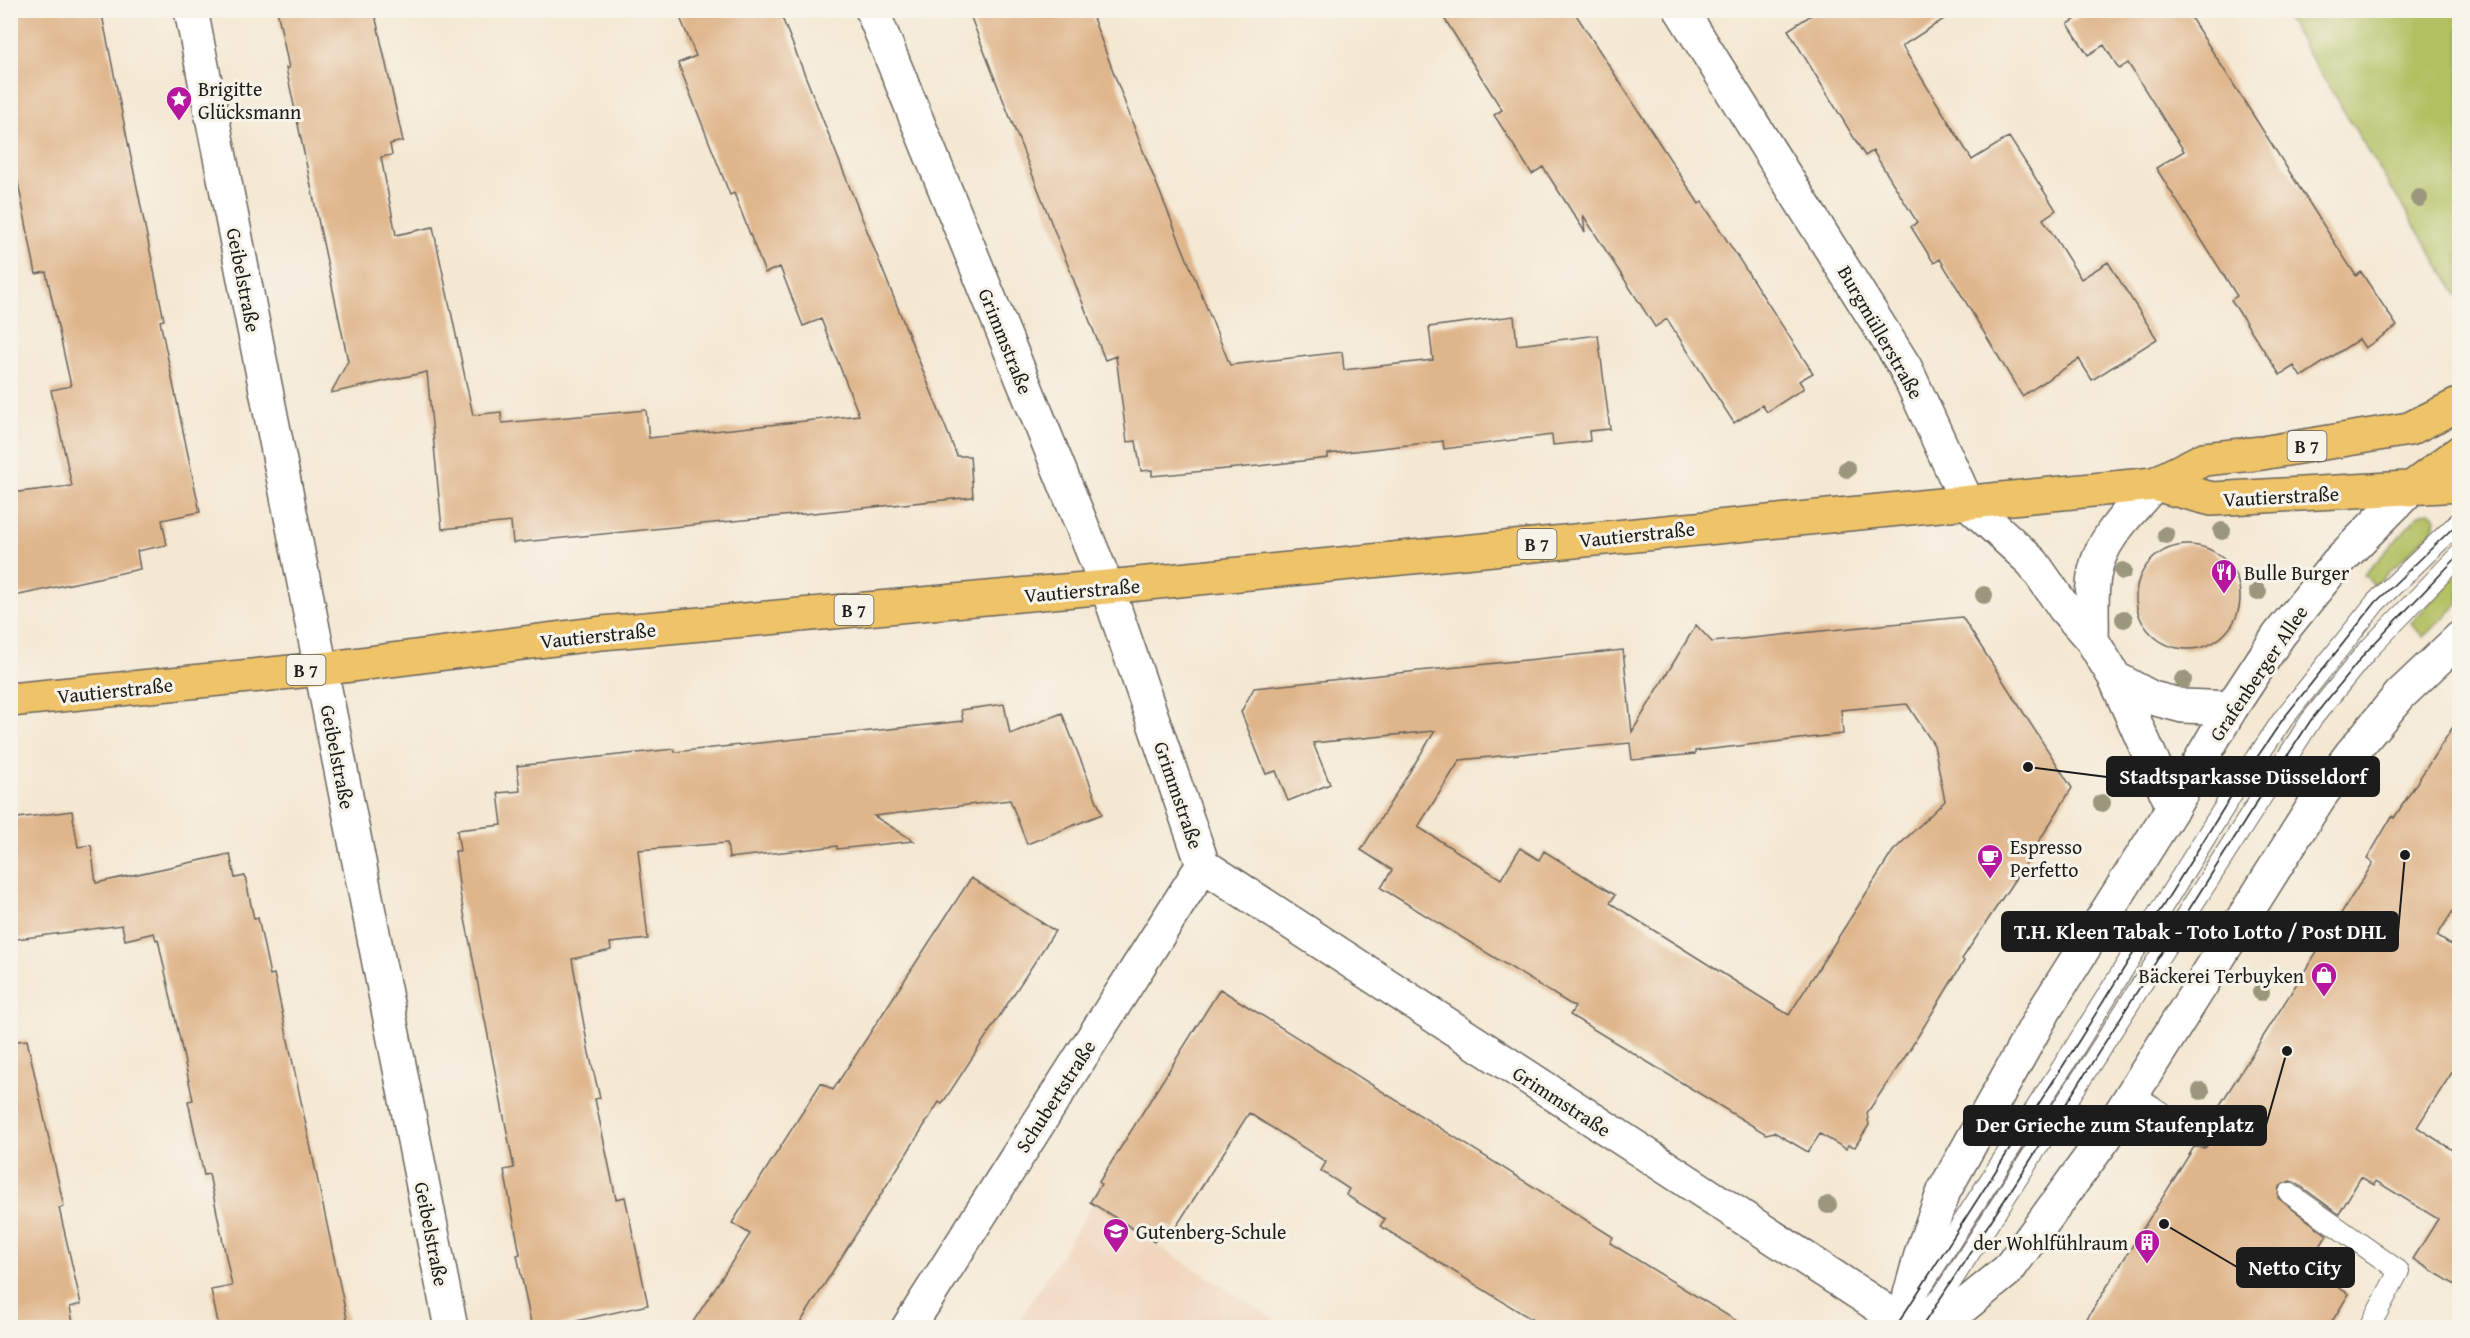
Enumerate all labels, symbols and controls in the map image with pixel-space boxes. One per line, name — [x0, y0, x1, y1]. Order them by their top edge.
place label: Brigitte Glücksmann — [198, 74, 301, 126]
place icon: Brigitte Glücksmann — [164, 84, 194, 122]
street label: Geibelstraße — [220, 225, 268, 335]
street label: Burgmüllerstraße — [1831, 260, 1931, 404]
street label: Grimmstraße — [972, 284, 1040, 398]
road number: B 7 — [2288, 431, 2326, 461]
street label: Vautierstraße — [2222, 478, 2340, 514]
street label: Vautierstraße — [1578, 514, 1696, 554]
road number: B 7 — [1518, 529, 1556, 559]
restaurant icon: Bulle Burger — [2209, 557, 2239, 595]
place label: Bulle Burger — [2244, 558, 2349, 587]
street label: Vautierstraße — [1023, 570, 1141, 610]
road number: B 7 — [834, 595, 874, 625]
street label: Grafenberger Allee — [2202, 599, 2314, 747]
street label: Vautierstraße — [539, 615, 657, 655]
road number: B 7 — [286, 655, 326, 685]
street label: Vautierstraße — [56, 670, 174, 710]
street label: Geibelstraße — [314, 702, 362, 812]
street label: Grimmstraße — [1147, 737, 1211, 853]
callout: Stadtsparkasse Düsseldorf — [2107, 757, 2379, 796]
text: Stadtsparkasse Düsseldorf — [2119, 761, 2369, 792]
place label: Espresso Perfetto — [2010, 832, 2082, 884]
cafe icon: Espresso Perfetto — [1975, 842, 2005, 880]
callout: T.H. Kleen Tabak - Toto Lotto / Post DHL — [2002, 912, 2398, 951]
text: T.H. Kleen Tabak - Toto Lotto / Post DHL — [2014, 916, 2386, 947]
shop icon: Bäckerei Terbuyken — [2309, 960, 2339, 998]
place label: Bäckerei Terbuyken — [2139, 961, 2304, 990]
street label: Schubertstraße — [1008, 1034, 1102, 1158]
street label: Grimmstraße — [1507, 1058, 1617, 1144]
callout: Der Grieche zum Staufenplatz — [1964, 1106, 2266, 1145]
text: Der Grieche zum Staufenplatz — [1976, 1109, 2254, 1140]
street label: Geibelstraße — [408, 1179, 456, 1289]
school or university icon: Gutenberg-Schule — [1101, 1216, 1131, 1254]
place label: Gutenberg-Schule — [1136, 1217, 1286, 1246]
building icon: der Wohlfühlraum — [2132, 1227, 2162, 1265]
place label: der Wohlfühlraum — [1973, 1228, 2129, 1257]
callout: Netto City — [2237, 1248, 2354, 1287]
text: Netto City — [2248, 1252, 2342, 1283]

